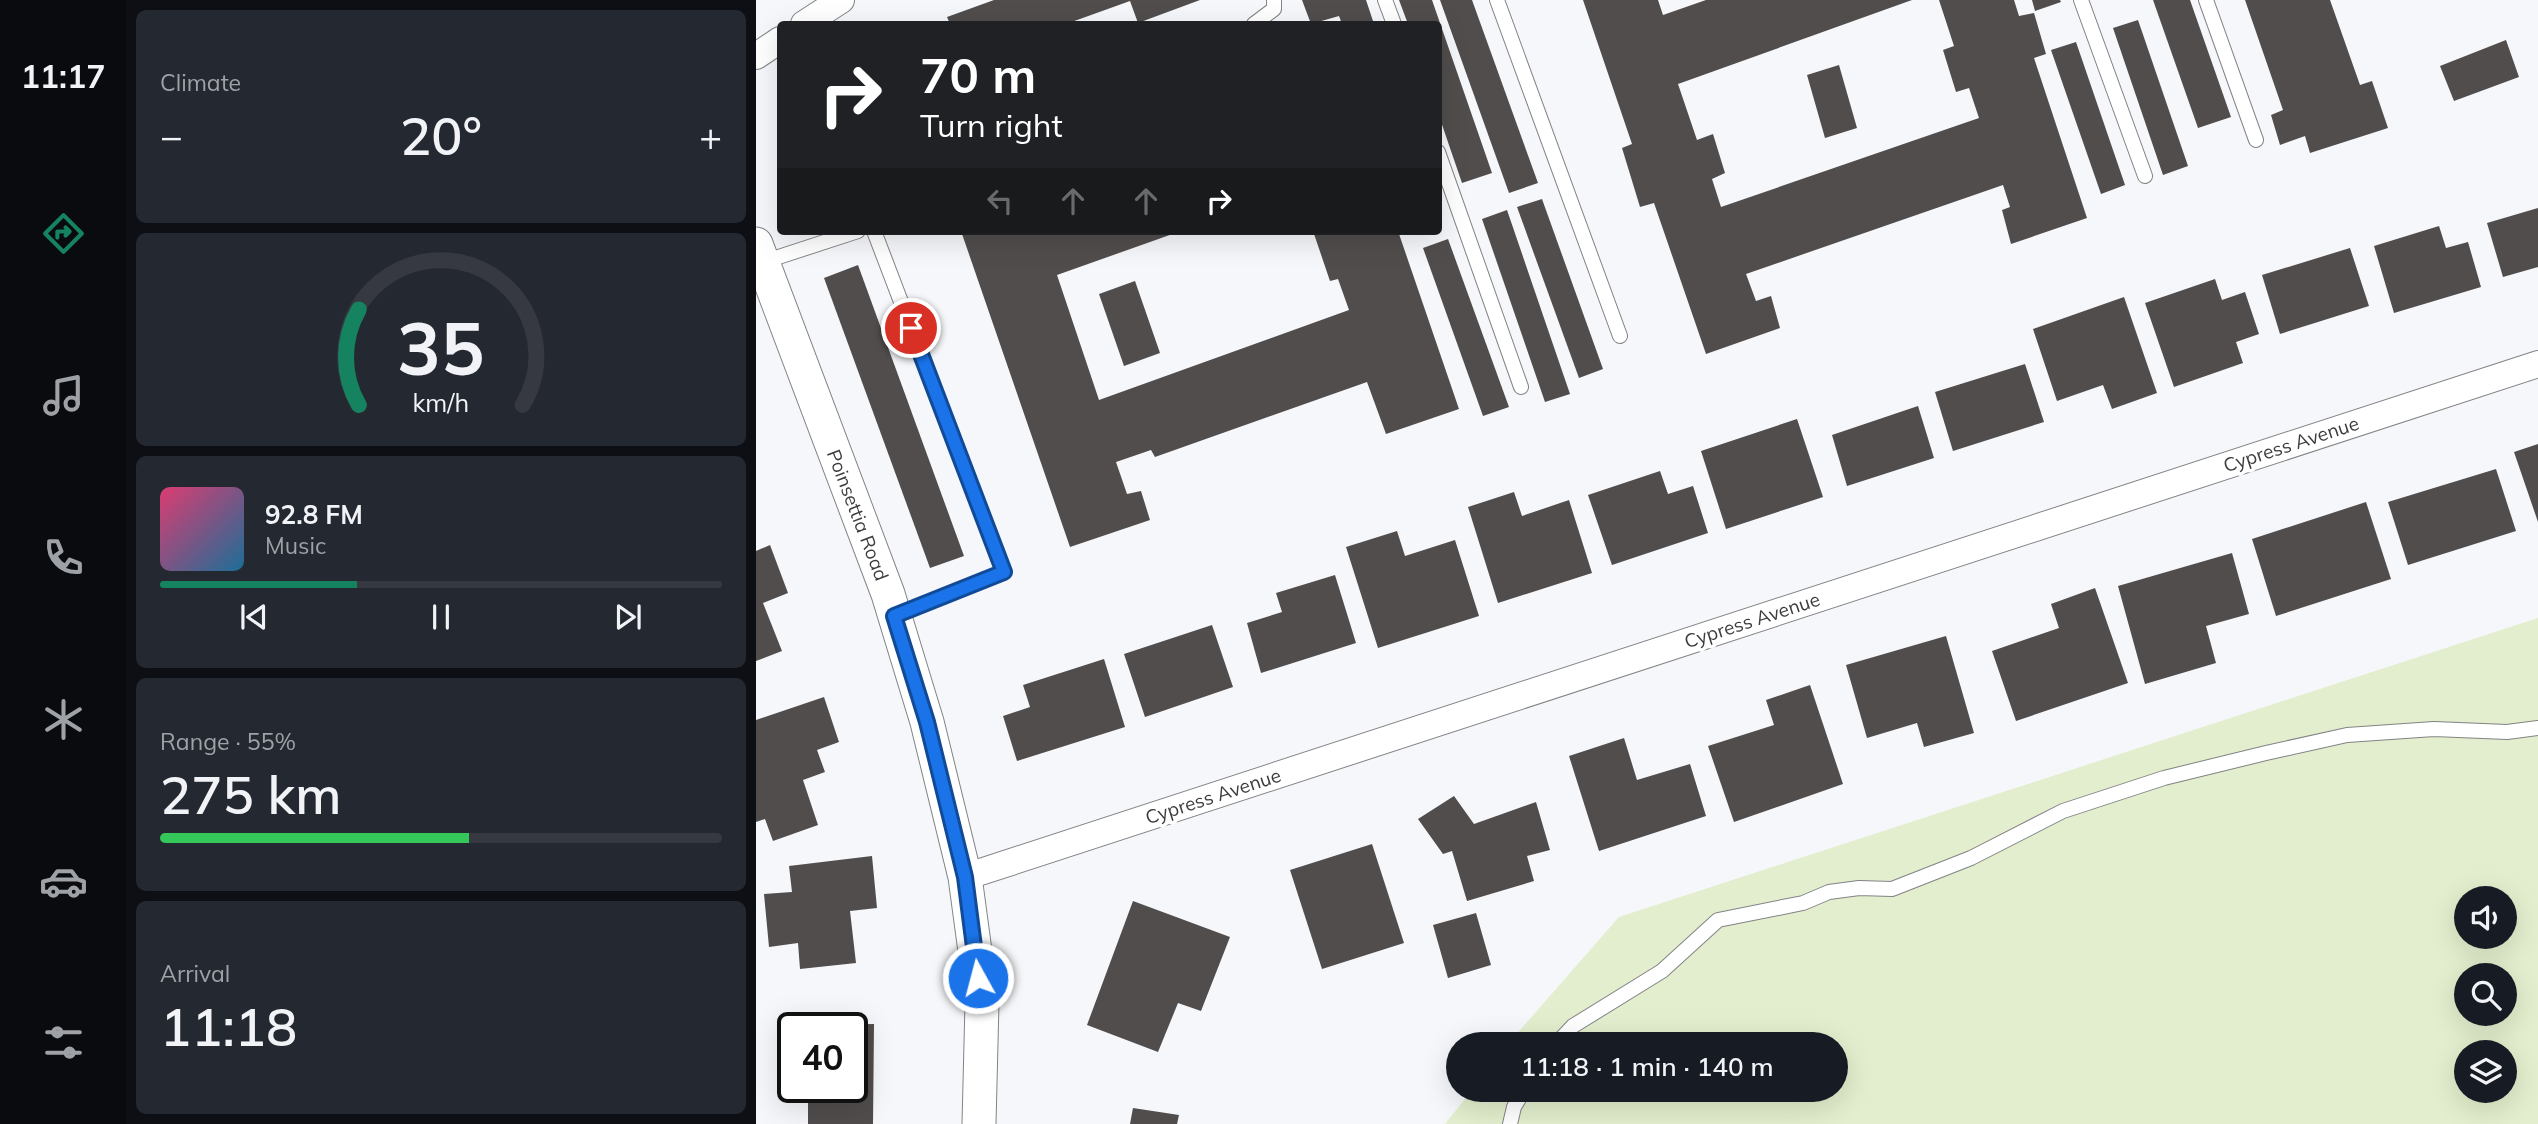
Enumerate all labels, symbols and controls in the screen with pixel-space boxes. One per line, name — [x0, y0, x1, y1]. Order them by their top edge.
text: 70 m — [920, 44, 1036, 105]
icon: right — [805, 49, 896, 140]
text: 11:17 — [21, 56, 105, 96]
text: Climate — [160, 68, 241, 97]
text: 20° — [400, 103, 482, 168]
text: Turn right — [920, 105, 1063, 145]
text: − — [160, 112, 183, 160]
text: + — [699, 112, 722, 160]
icon: left — [981, 182, 1019, 220]
icon: ahead — [1054, 182, 1092, 220]
icon: ahead — [1127, 182, 1165, 220]
icon: right — [1200, 182, 1238, 220]
icon: directions — [39, 209, 88, 258]
pin — [881, 298, 941, 358]
text: 35 — [397, 303, 485, 394]
icon: arrive — [892, 309, 930, 347]
icon: music — [39, 371, 88, 420]
text: km/h — [413, 387, 469, 418]
street label: Cypress Avenue — [2220, 411, 2362, 477]
street label: Poinsettia Road — [822, 446, 894, 584]
text: 92.8 FM — [265, 498, 363, 531]
text: Music — [265, 531, 326, 560]
icon: phone — [39, 533, 88, 582]
street label: Cypress Avenue — [1681, 587, 1823, 653]
icon: previous — [235, 598, 273, 636]
icon: pause — [422, 598, 460, 636]
icon: next — [609, 598, 647, 636]
icon: climate — [39, 695, 88, 744]
text: Range · 55% — [160, 727, 296, 756]
text: 275 km — [160, 762, 341, 827]
street label: Cypress Avenue — [1142, 763, 1284, 829]
icon: car — [39, 857, 88, 906]
map controls — [2454, 886, 2517, 1103]
button: sound — [2454, 886, 2517, 949]
position arrow — [941, 941, 1015, 1015]
text: Arrival — [160, 959, 230, 988]
button: search — [2454, 963, 2517, 1026]
text: 11:18 — [160, 994, 297, 1059]
speed limit sign: 40 — [777, 1012, 868, 1103]
icon: filters — [39, 1018, 88, 1067]
button: layers — [2454, 1040, 2517, 1103]
text: 11:18 · 1 min · 140 m — [1520, 1050, 1774, 1083]

